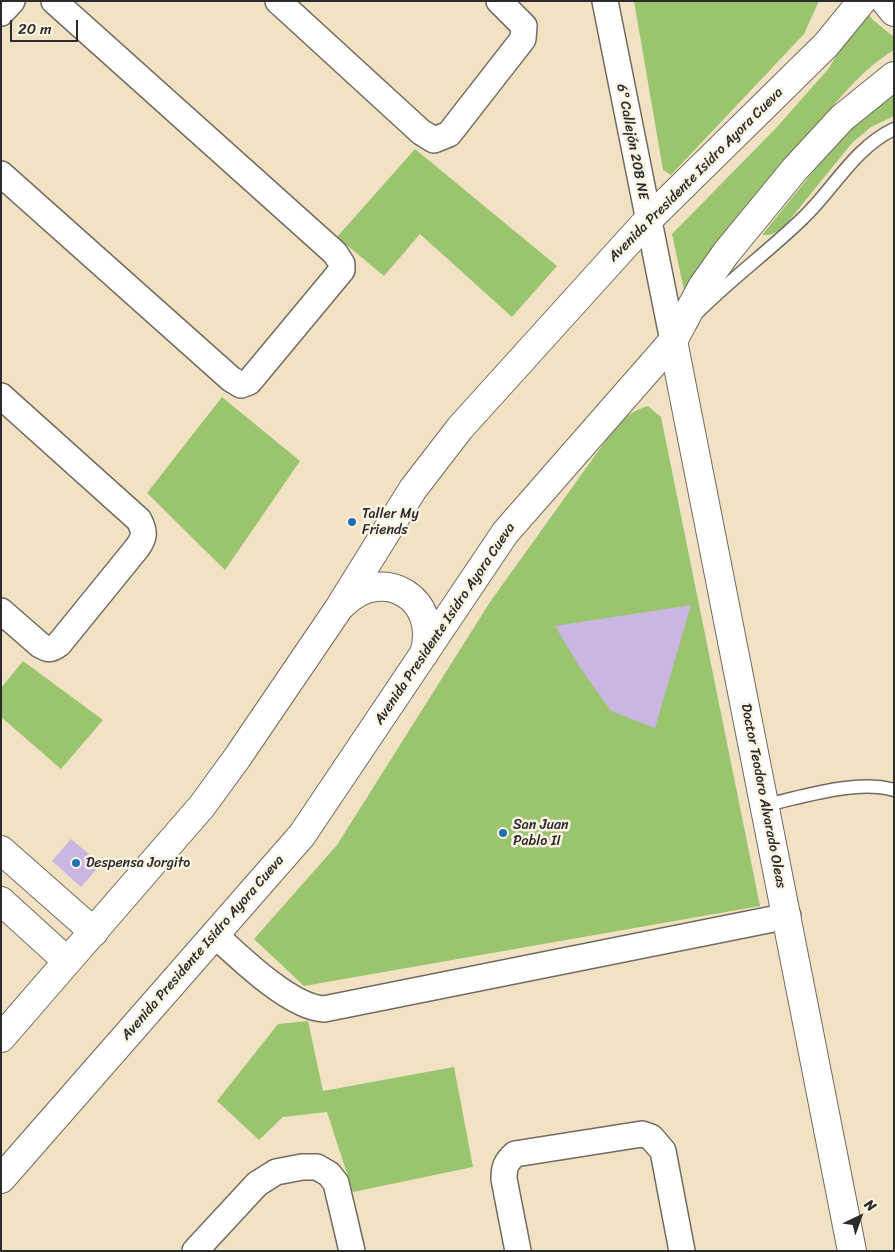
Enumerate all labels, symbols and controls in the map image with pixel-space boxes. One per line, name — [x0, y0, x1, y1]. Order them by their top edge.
scale bar — [12, 10, 80, 42]
text: 20 m — [18, 16, 52, 42]
street label: 6° Callejón 20B NE — [613, 83, 651, 201]
street label: Avenida Presidente Isidro Ayora Cueva — [605, 84, 787, 266]
place label: Taller My Friends — [362, 506, 419, 538]
marker: Taller My Friends — [346, 516, 358, 528]
street label: Avenida Presidente Isidro Ayora Cueva — [371, 520, 519, 728]
street label: Doctor Teodoro Alvarado Oleas — [737, 702, 789, 890]
place label: San Juan Pablo II — [513, 817, 569, 850]
marker: San Juan Pablo II — [497, 827, 509, 839]
street label: Avenida Presidente Isidro Ayora Cueva — [118, 852, 288, 1044]
place label: Despensa Jorgito — [86, 855, 190, 871]
marker: Despensa Jorgito — [70, 857, 82, 869]
north arrow — [835, 1192, 885, 1242]
text: N — [858, 1193, 882, 1218]

